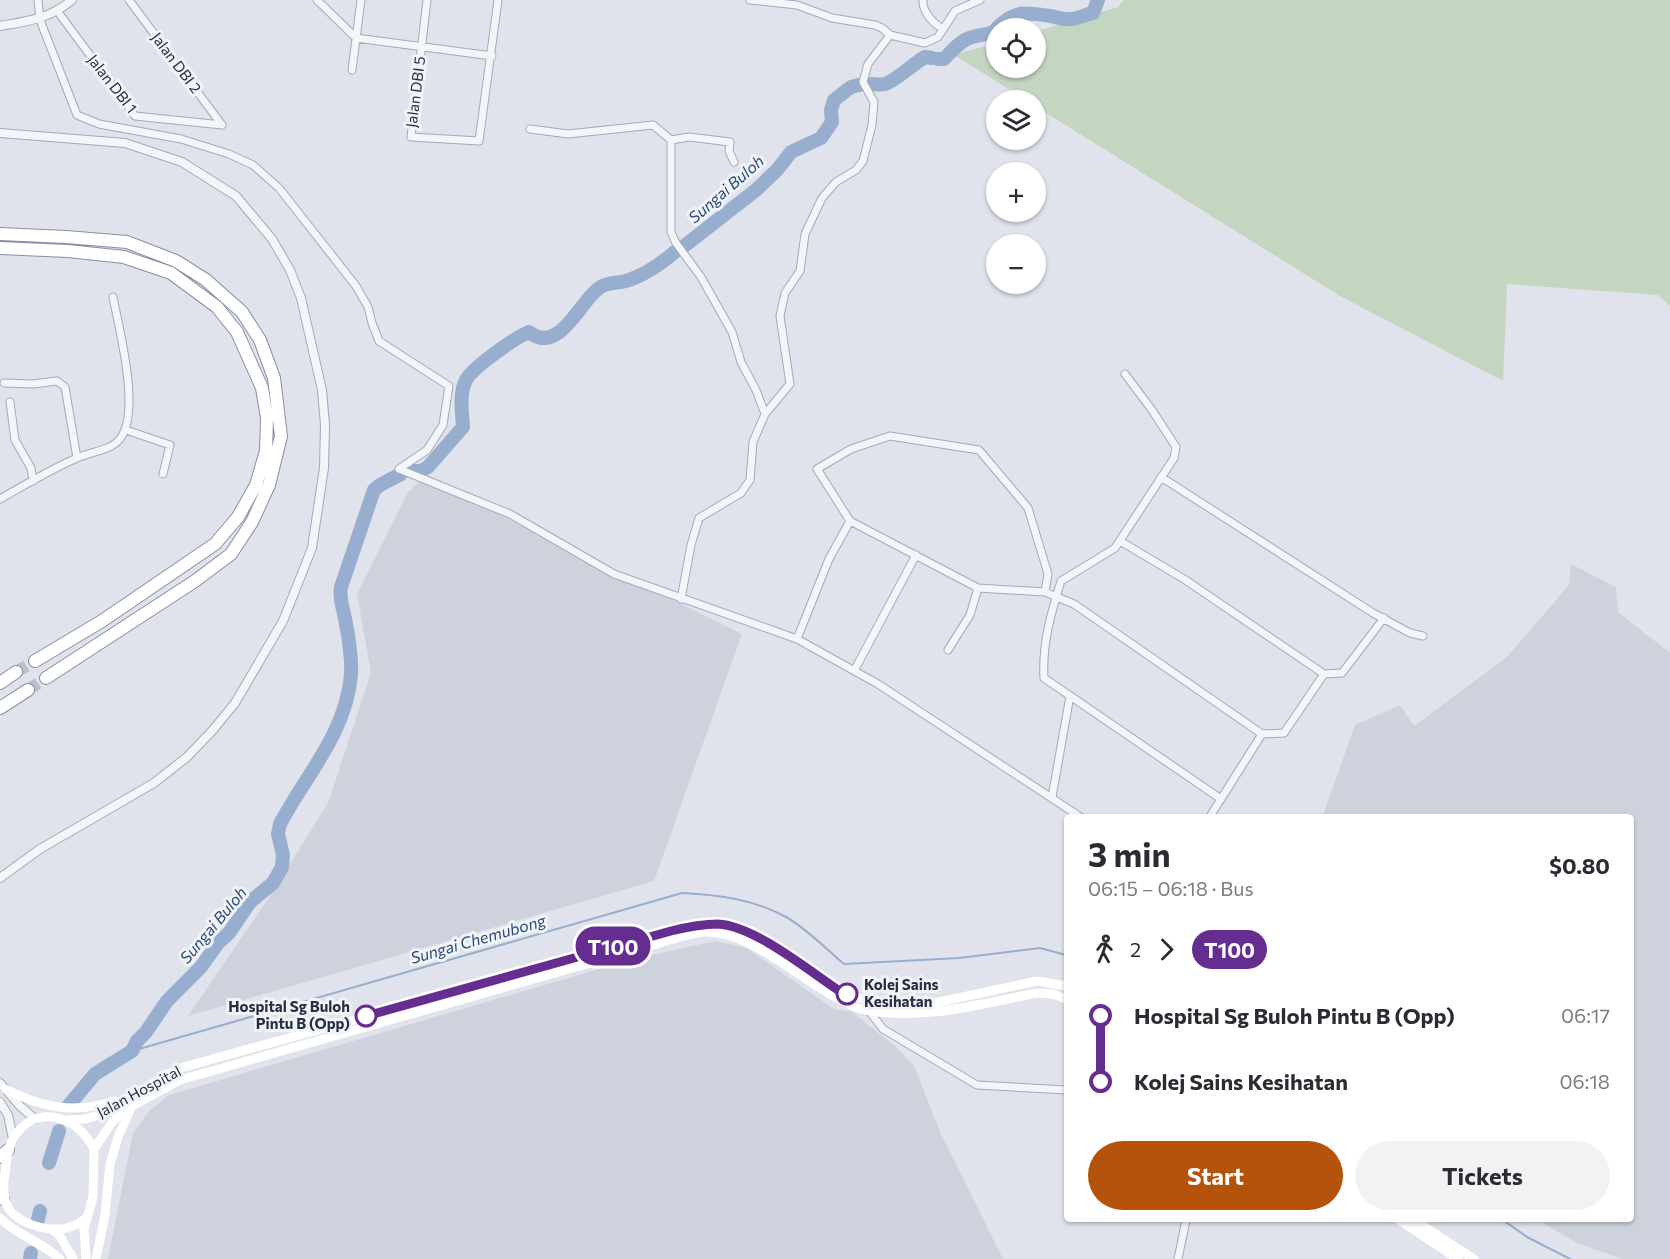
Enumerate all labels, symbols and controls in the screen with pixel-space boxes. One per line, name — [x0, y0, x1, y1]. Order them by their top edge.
map controls — [986, 18, 1046, 294]
button: locate — [986, 18, 1046, 78]
street label: Jalan DBI 2 — [148, 28, 205, 96]
street label: Jalan DBI 1 — [84, 50, 141, 116]
street label: Jalan DBI 5 — [402, 55, 428, 129]
button: layers — [986, 90, 1046, 150]
water label: Sungai Buloh — [684, 151, 767, 227]
button: + — [986, 162, 1046, 222]
button: − — [986, 234, 1046, 294]
text: 3 min — [1088, 833, 1171, 874]
text: $0.80 — [1549, 852, 1610, 879]
text: 06:15 – 06:18 · Bus — [1088, 876, 1254, 900]
water label: Sungai Buloh — [175, 883, 250, 967]
water label: Sungai Chemubong — [408, 910, 549, 967]
line badge: T100 — [571, 926, 655, 966]
icon: walk — [1088, 933, 1121, 966]
icon: forward — [1150, 933, 1183, 966]
text: T100 — [588, 934, 638, 959]
text: 2 — [1130, 937, 1141, 961]
text: T100 — [1204, 937, 1255, 962]
place label: Kolej Sains Kesihatan — [864, 975, 939, 1010]
marker: Kolej Sains Kesihatan — [836, 983, 858, 1005]
place label: Hospital Sg Buloh Pintu B (Opp) — [228, 997, 350, 1032]
text: Hospital Sg Buloh Pintu B (Opp) — [1134, 1002, 1455, 1029]
text: 06:17 — [1561, 1003, 1610, 1027]
marker: Hospital Sg Buloh Pintu B (Opp) — [355, 1005, 377, 1027]
street label: Jalan Hospital — [93, 1061, 184, 1121]
text: Kolej Sains Kesihatan — [1134, 1068, 1348, 1095]
text: 06:18 — [1559, 1069, 1610, 1093]
button: Start — [1088, 1141, 1343, 1210]
button: Tickets — [1355, 1141, 1610, 1210]

